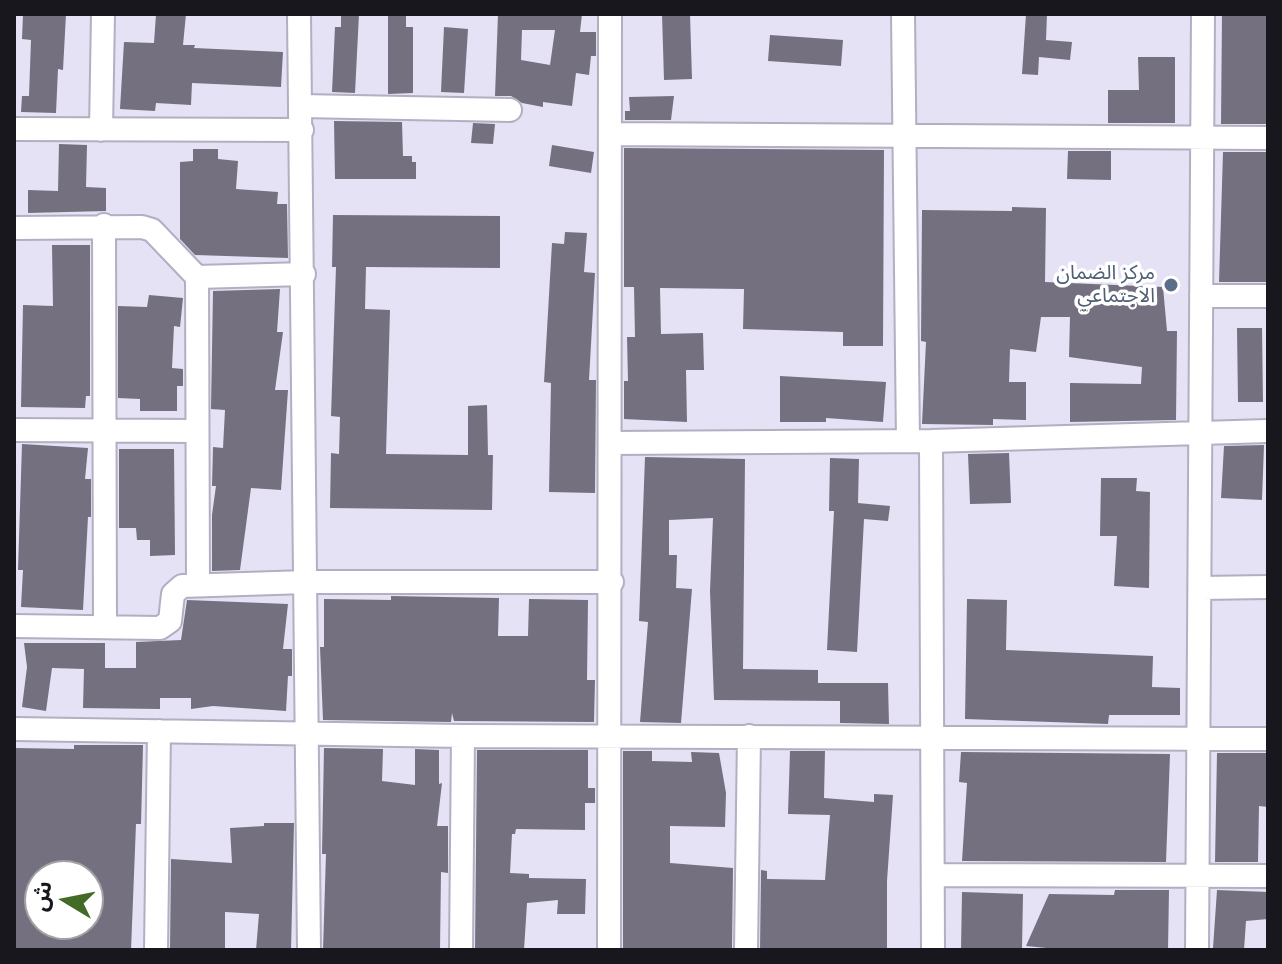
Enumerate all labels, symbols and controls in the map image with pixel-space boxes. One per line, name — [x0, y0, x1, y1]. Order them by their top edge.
place label: مركز الضمان الاجتماعي — [1056, 262, 1155, 309]
marker: مركز الضمان الاجتماعي — [1162, 276, 1180, 294]
north arrow — [24, 860, 104, 940]
text: ش — [27, 879, 57, 913]

